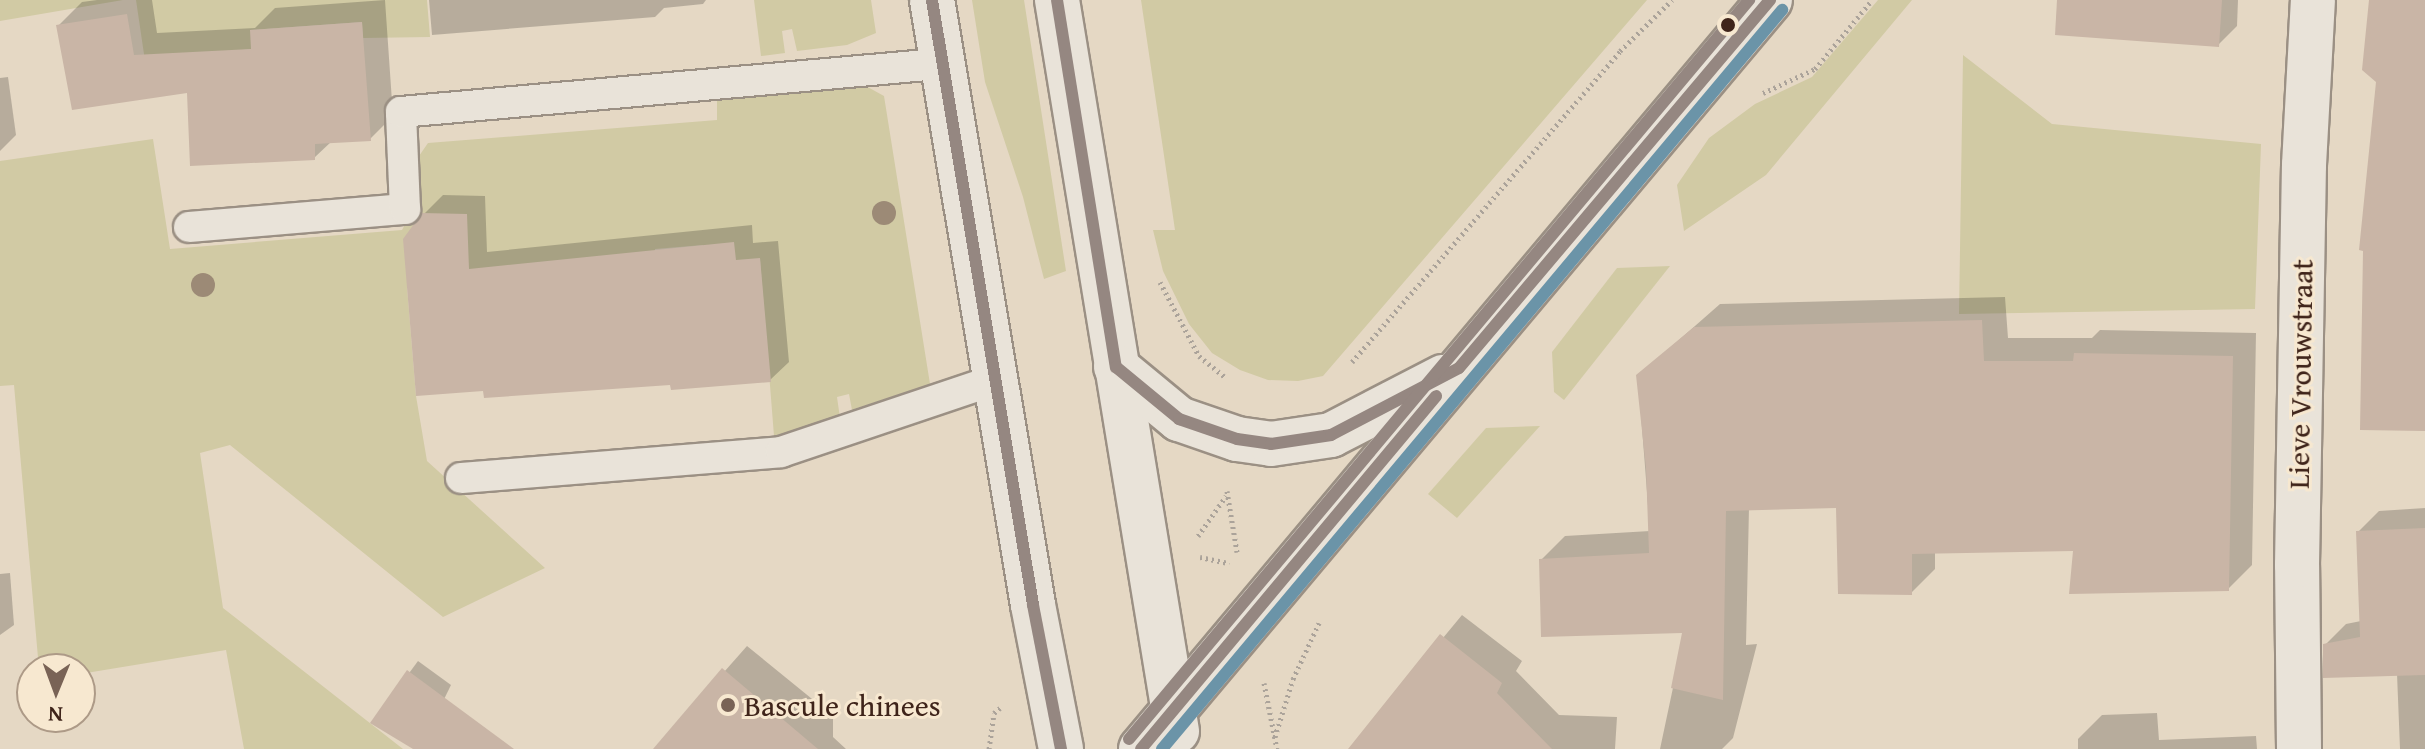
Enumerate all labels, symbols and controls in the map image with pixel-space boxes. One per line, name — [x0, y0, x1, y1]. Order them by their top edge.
unlabelled marker — [1720, 17, 1736, 33]
street label: Lieve Vrouwstraat — [2280, 259, 2320, 489]
north arrow — [16, 653, 96, 733]
place label: Bascule chinees — [744, 687, 941, 723]
marker: Bascule chinees — [719, 696, 737, 714]
text: N — [48, 699, 63, 731]

